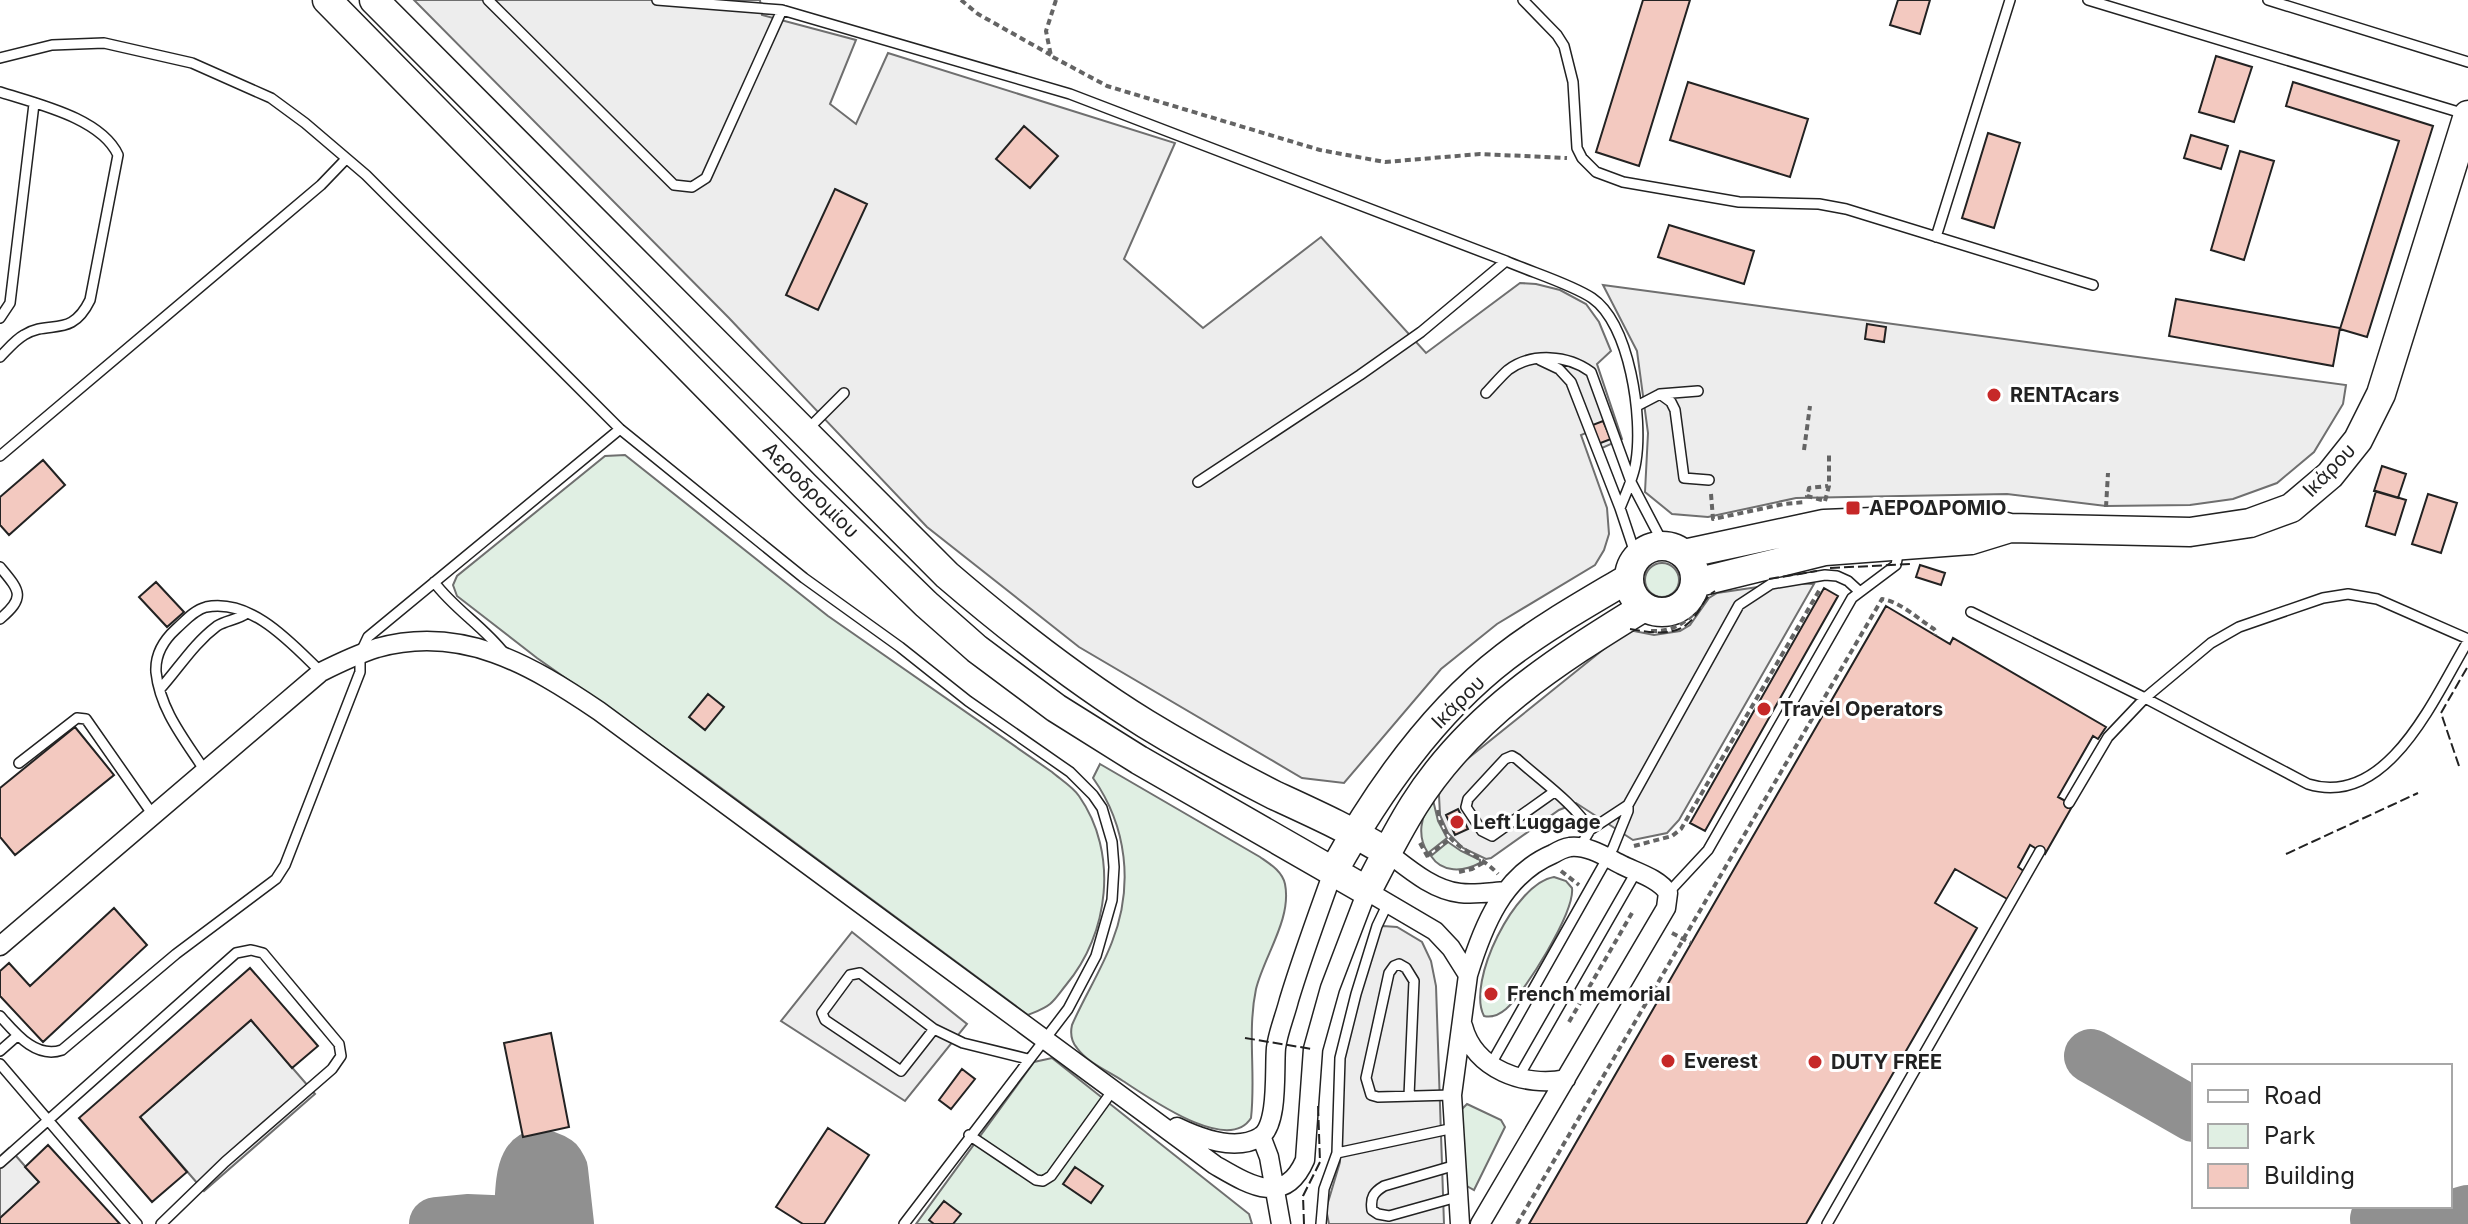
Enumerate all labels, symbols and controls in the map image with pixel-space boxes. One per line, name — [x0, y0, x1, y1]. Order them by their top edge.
place label: RENTAcars — [2010, 383, 2120, 407]
marker: RENTAcars — [1985, 386, 2003, 404]
street label: Αεροδρομίου — [758, 437, 864, 543]
street label: Ικάρου — [2298, 438, 2360, 502]
place label: ΑΕΡΟΔΡΟΜΙΟ — [1869, 496, 2007, 520]
marker: ΑΕΡΟΔΡΟΜΙΟ — [1844, 499, 1862, 517]
street label: Ικάρου — [1426, 670, 1490, 734]
place label: Travel Operators — [1780, 697, 1943, 721]
marker: Travel Operators — [1755, 700, 1773, 718]
place label: Left Luggage — [1473, 810, 1601, 834]
marker: Left Luggage — [1448, 813, 1466, 831]
place label: French memorial — [1507, 982, 1671, 1006]
marker: French memorial — [1482, 985, 1500, 1003]
place label: Everest — [1684, 1049, 1758, 1073]
place label: DUTY FREE — [1831, 1050, 1942, 1074]
marker: Everest — [1659, 1052, 1677, 1070]
marker: DUTY FREE — [1806, 1053, 1824, 1071]
legend — [2192, 1064, 2452, 1208]
text: Road — [2264, 1081, 2322, 1110]
text: Park — [2264, 1121, 2315, 1150]
text: Building — [2264, 1161, 2355, 1190]

